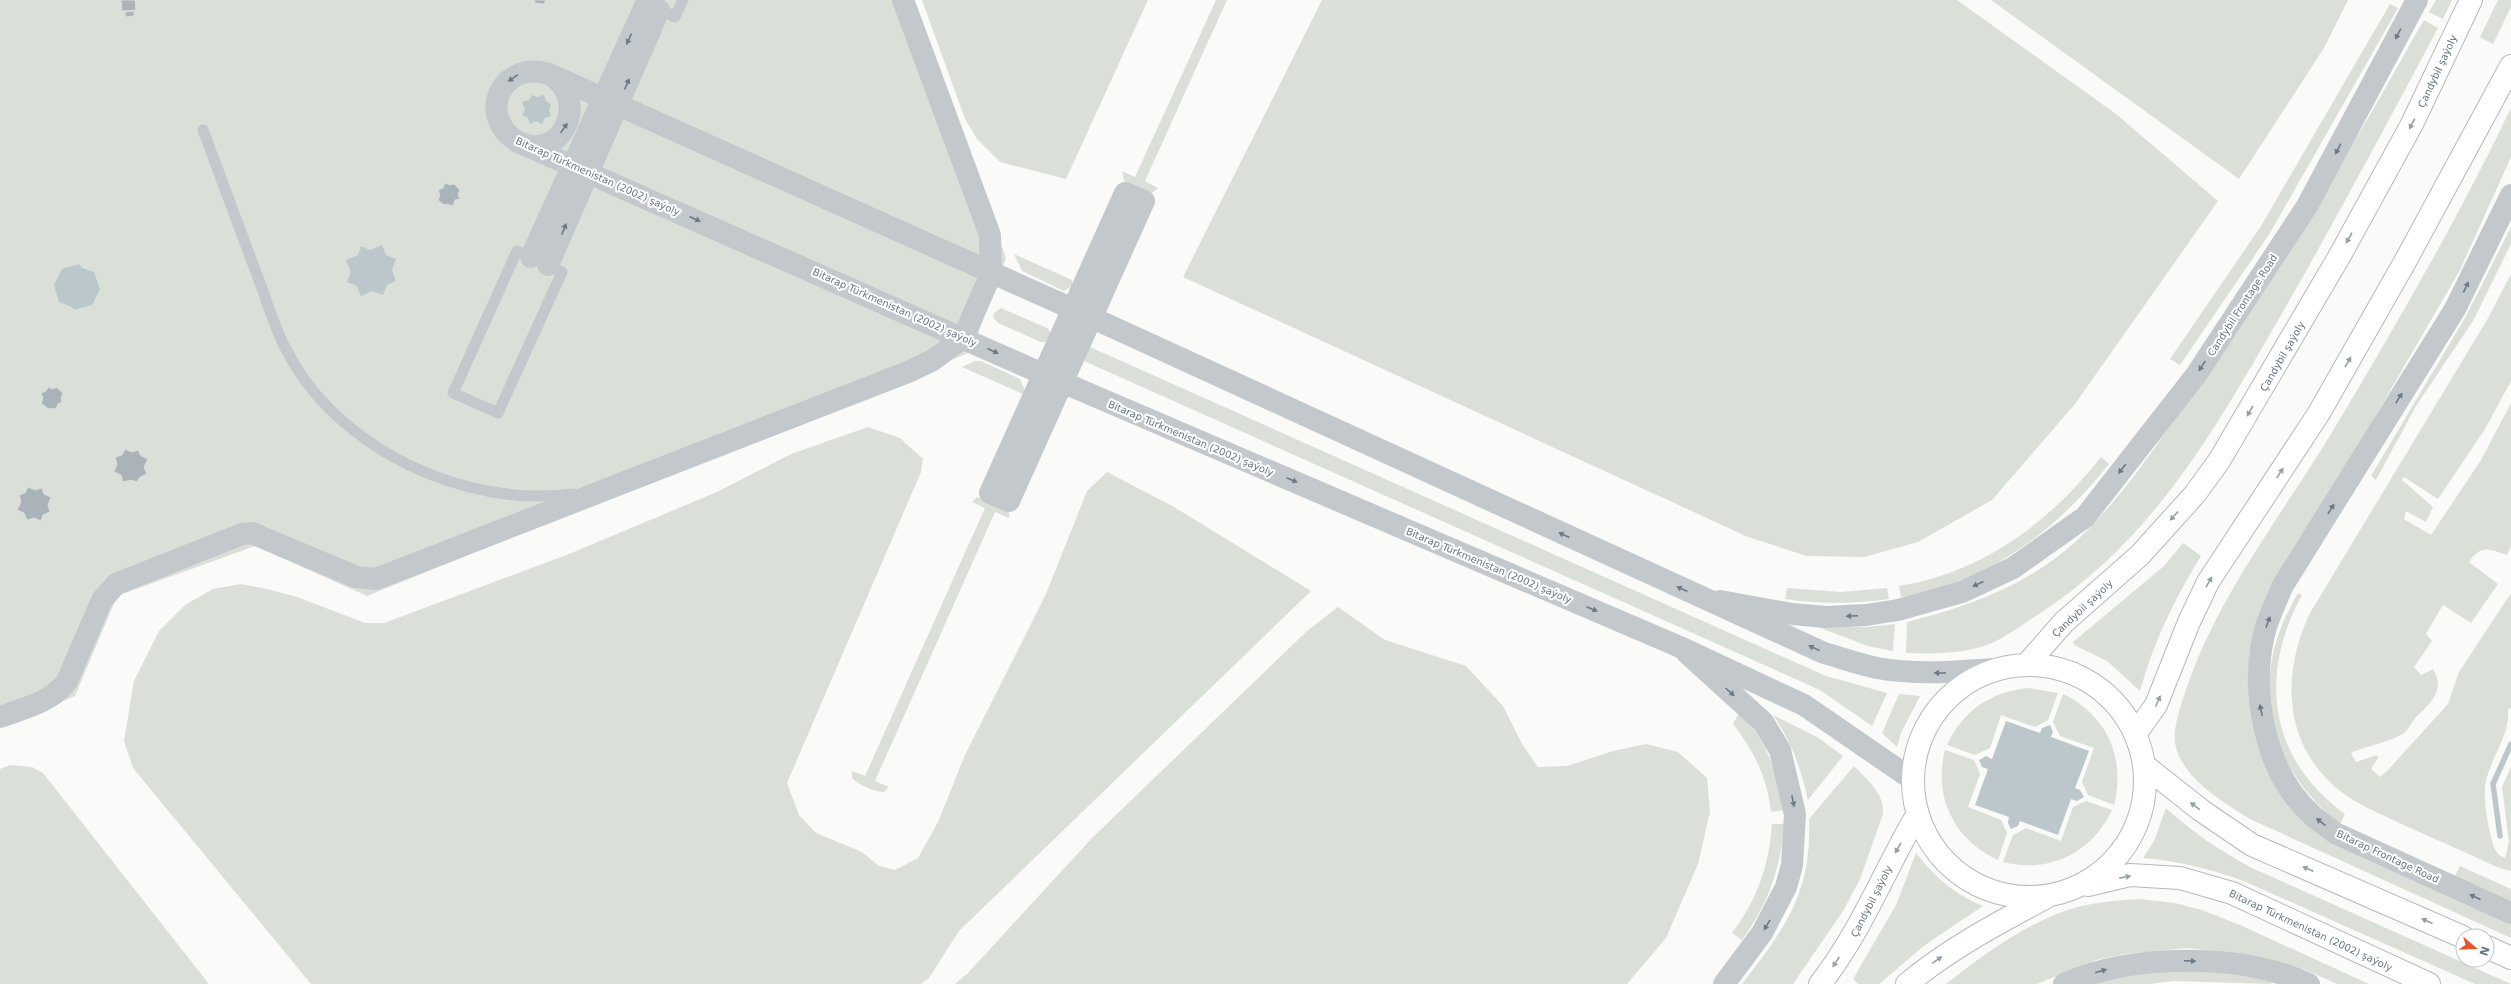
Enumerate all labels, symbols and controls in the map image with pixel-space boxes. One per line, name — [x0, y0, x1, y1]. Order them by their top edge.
one-way arrow — [2395, 29, 2402, 40]
one-way arrow — [626, 33, 633, 45]
street label: Çandybil şaýoly — [2416, 33, 2459, 109]
one-way arrow — [507, 74, 518, 82]
one-way arrow — [624, 79, 630, 90]
one-way arrow — [2409, 118, 2415, 129]
one-way arrow — [560, 123, 568, 134]
street label: Bitarap Türkmenistan (2002) şaýoly — [514, 135, 682, 218]
one-way arrow — [2334, 143, 2341, 155]
one-way arrow — [689, 216, 700, 222]
one-way arrow — [561, 223, 567, 235]
one-way arrow — [2346, 232, 2353, 243]
street label: Candybil Frontage Road — [2205, 252, 2279, 358]
street label: Bitarap Türkmenistan (2002) şaýoly — [811, 266, 979, 349]
one-way arrow — [2463, 281, 2469, 293]
street label: Çandybil şaýoly — [2258, 319, 2307, 393]
one-way arrow — [987, 348, 998, 354]
one-way arrow — [2344, 356, 2351, 368]
one-way arrow — [2198, 361, 2206, 371]
one-way arrow — [2396, 392, 2403, 404]
street label: Bitarap Türkmenistan (2002) şaýoly — [1106, 398, 1275, 478]
one-way arrow — [2247, 405, 2254, 417]
one-way arrow — [2118, 463, 2127, 474]
one-way arrow — [2276, 468, 2284, 478]
one-way arrow — [1286, 478, 1298, 484]
one-way arrow — [2327, 503, 2334, 515]
one-way arrow — [2170, 511, 2179, 522]
street label: Bitarap Türkmenistan (2002) şaýoly — [1404, 525, 1573, 605]
one-way arrow — [1558, 532, 1570, 538]
one-way arrow — [2206, 576, 2213, 588]
street label: Çandybil şaýoly — [2050, 577, 2115, 639]
one-way arrow — [1972, 581, 1984, 587]
one-way arrow — [1677, 586, 1688, 592]
one-way arrow — [1586, 606, 1598, 612]
one-way arrow — [1846, 612, 1858, 619]
one-way arrow — [2266, 616, 2272, 628]
one-way arrow — [1808, 645, 1819, 651]
one-way arrow — [1933, 670, 1946, 676]
one-way arrow — [1725, 687, 1735, 696]
one-way arrow — [2155, 695, 2161, 707]
one-way arrow — [2257, 704, 2263, 716]
one-way arrow — [1790, 795, 1796, 807]
one-way arrow — [2190, 801, 2201, 810]
one-way arrow — [2316, 818, 2326, 826]
street label: Bitarap Frontage Road — [2335, 828, 2441, 885]
one-way arrow — [1894, 842, 1901, 854]
street label: Çandybil şaýoly — [1849, 864, 1894, 939]
one-way arrow — [2303, 866, 2314, 872]
one-way arrow — [2118, 873, 2131, 879]
street label: Bitarap Türkmenistan (2002) şaýoly — [2227, 888, 2394, 973]
one-way arrow — [2469, 893, 2481, 899]
one-way arrow — [2422, 918, 2433, 924]
one-way arrow — [1763, 919, 1770, 931]
north arrow — [2455, 928, 2495, 968]
text: N — [2476, 945, 2492, 958]
one-way arrow — [1932, 956, 1943, 964]
one-way arrow — [1832, 957, 1840, 967]
one-way arrow — [2184, 957, 2196, 964]
one-way arrow — [2095, 968, 2107, 974]

